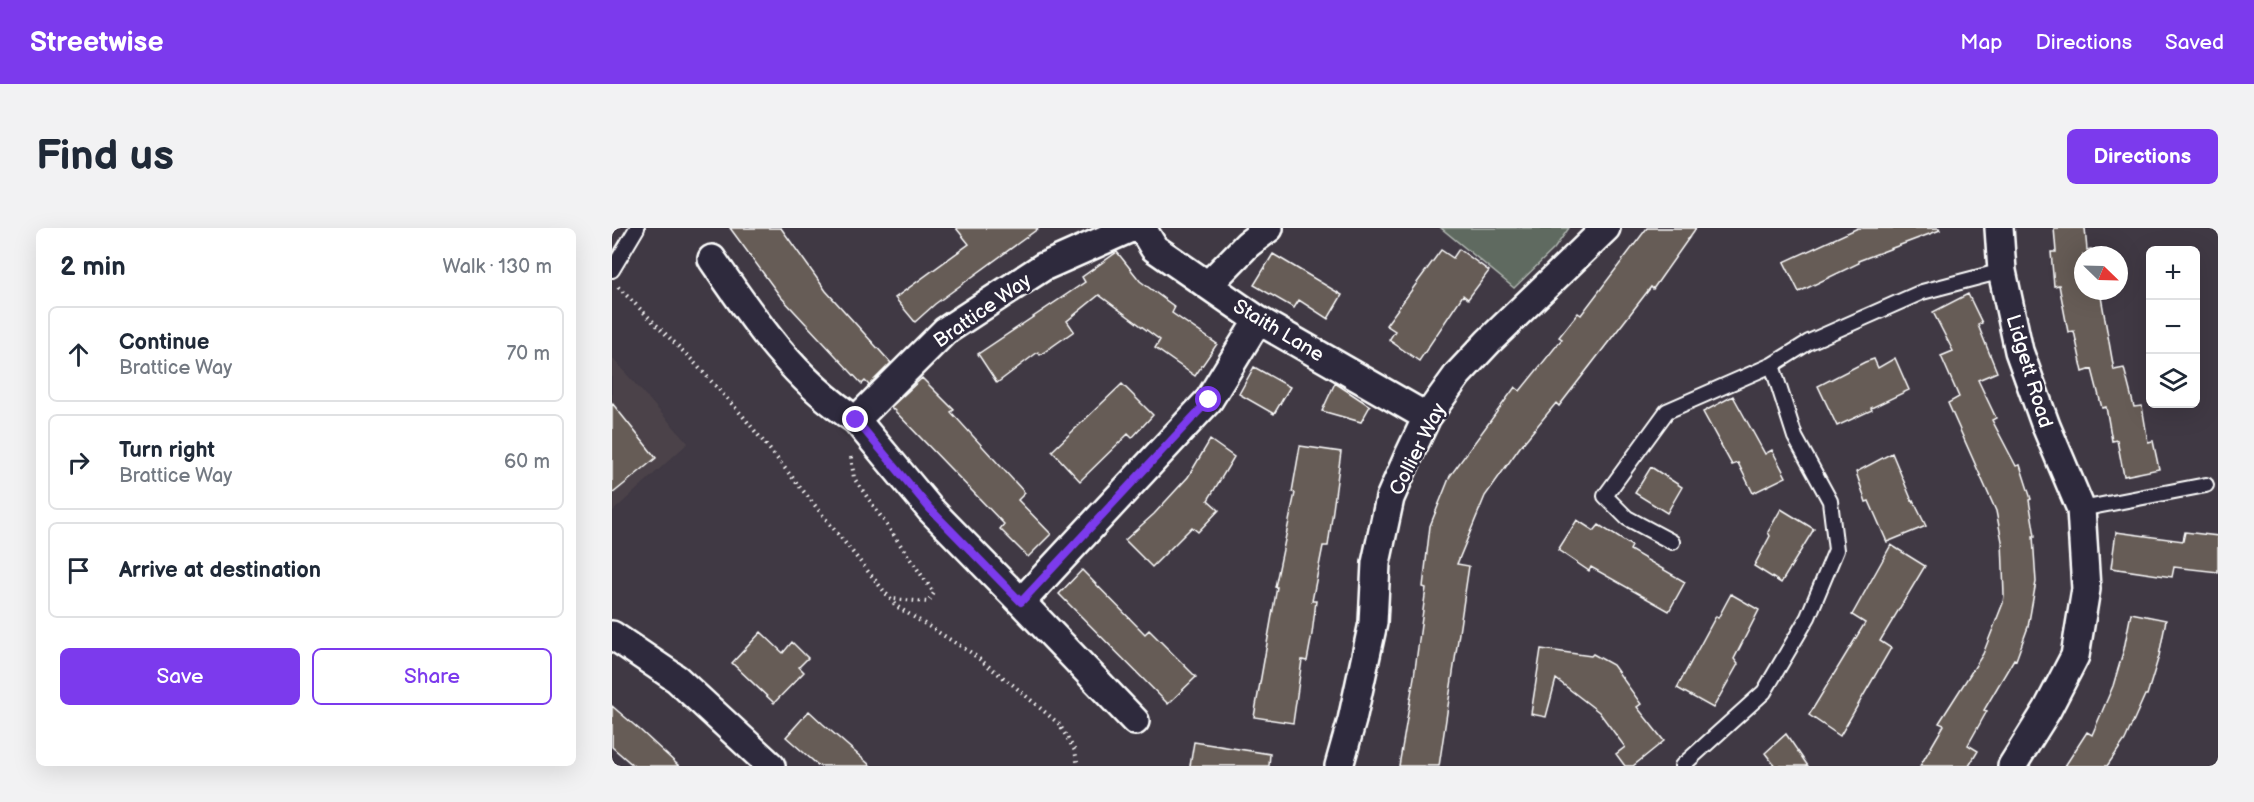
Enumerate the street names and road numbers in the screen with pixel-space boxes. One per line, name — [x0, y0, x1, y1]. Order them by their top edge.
street label: Brattice Way — [929, 268, 1036, 353]
street label: Staith Lane — [1229, 294, 1328, 367]
street label: Lidgett Road — [2000, 312, 2058, 431]
street label: Collier Way — [1384, 399, 1451, 500]

